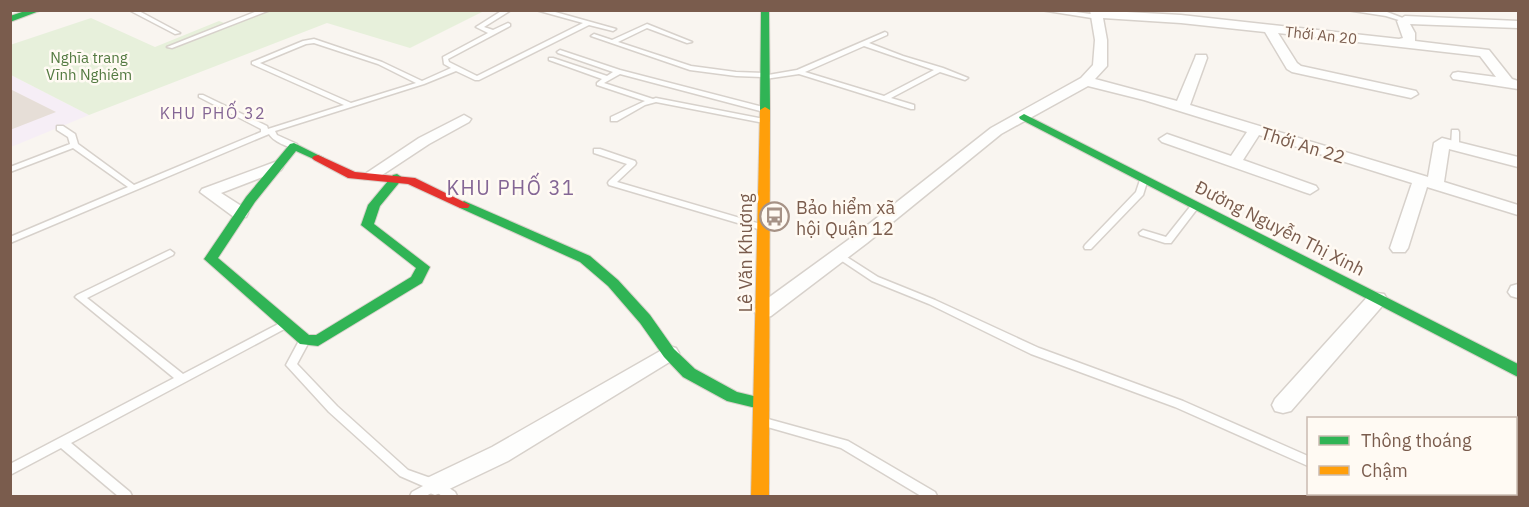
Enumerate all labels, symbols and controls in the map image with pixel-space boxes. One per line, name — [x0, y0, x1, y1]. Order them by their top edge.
street label: Thới An 20 — [1284, 22, 1358, 48]
park label: Nghĩa trang Vĩnh Nghiêm — [46, 48, 132, 84]
district label: KHU PHỐ 32 — [160, 100, 266, 123]
street label: Thới An 22 — [1258, 121, 1348, 169]
district label: KHU PHỐ 31 — [446, 172, 576, 201]
street label: Đường Nguyễn Thị Xinh — [1191, 175, 1369, 281]
street label: Lê Văn Khương — [734, 193, 757, 313]
place label: Bảo hiểm xã hội Quận 12 — [796, 196, 895, 240]
bus stop icon: Bảo hiểm xã hội Quận 12 — [759, 201, 791, 233]
legend — [1307, 417, 1517, 495]
text: Thông thoáng — [1361, 429, 1472, 452]
text: Chậm — [1361, 459, 1408, 482]

